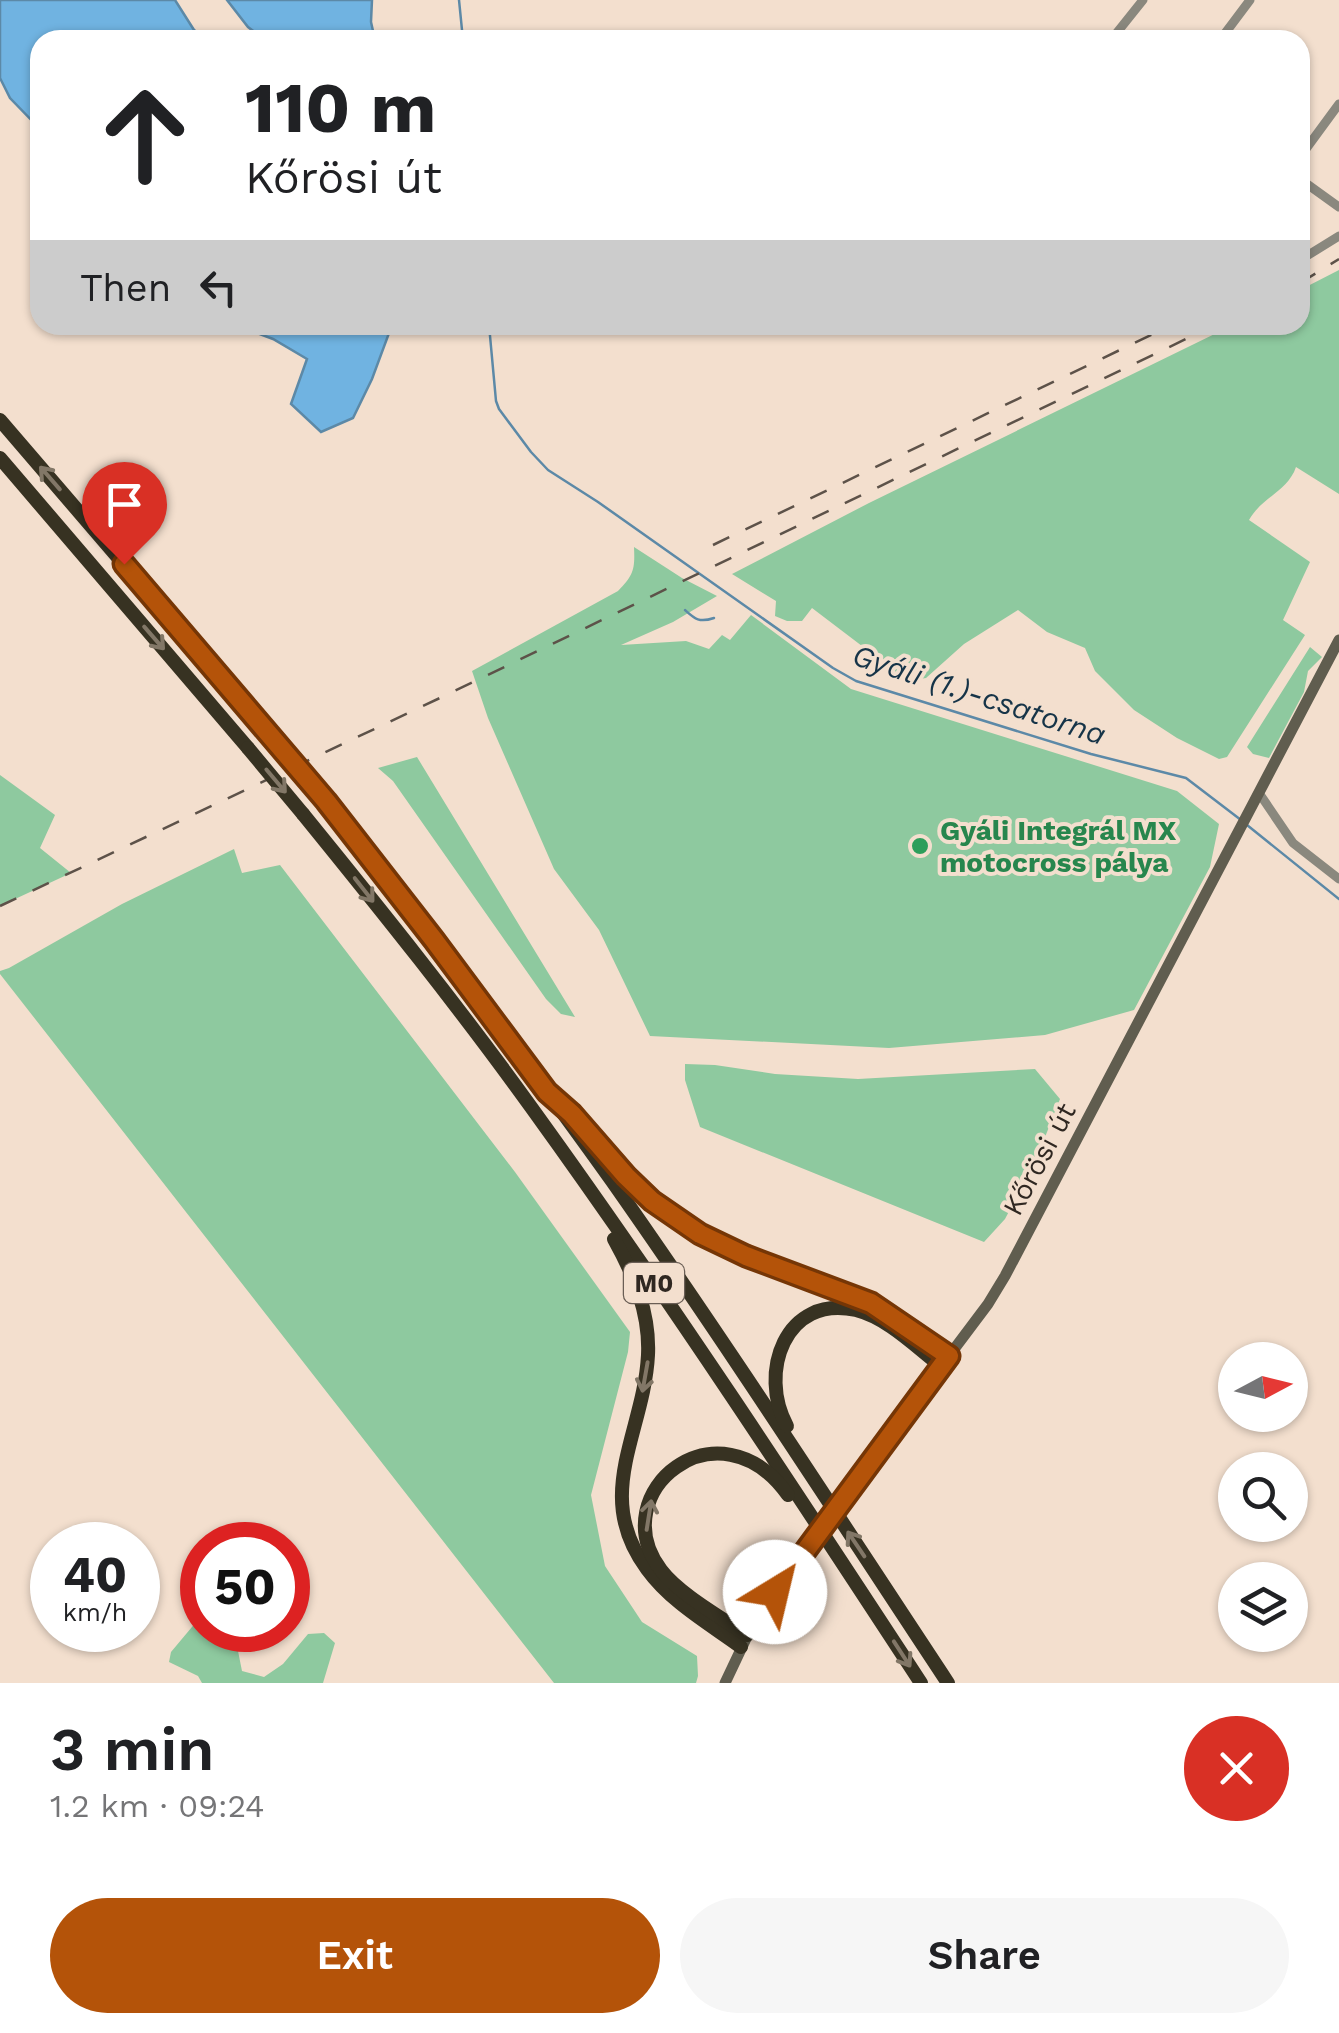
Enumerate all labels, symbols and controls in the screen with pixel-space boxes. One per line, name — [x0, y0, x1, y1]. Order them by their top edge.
text: 110 m — [245, 67, 436, 149]
icon: ahead — [80, 70, 210, 200]
text: Kőrösi út — [245, 151, 442, 204]
icon: left — [191, 260, 246, 315]
text: Then — [80, 266, 171, 310]
pin — [82, 462, 167, 565]
one-way arrow — [40, 466, 62, 492]
icon: arrive — [97, 477, 152, 532]
one-way arrow — [143, 625, 165, 651]
water label: Gyáli (1.)-csatorna — [848, 637, 1110, 752]
one-way arrow — [265, 768, 287, 794]
place label: Gyáli Integrál MX motocross pálya — [940, 814, 1177, 879]
marker: Gyáli Integrál MX motocross pálya — [909, 835, 931, 857]
one-way arrow — [354, 876, 375, 903]
street label: Kőrösi út — [996, 1097, 1083, 1221]
road number: M0 — [624, 1263, 684, 1303]
north arrow — [1218, 1342, 1308, 1432]
map controls — [1218, 1342, 1308, 1652]
one-way arrow — [635, 1360, 654, 1392]
button: search — [1218, 1452, 1308, 1542]
one-way arrow — [640, 1499, 659, 1531]
speed limit sign: 50 — [180, 1522, 310, 1652]
one-way arrow — [846, 1531, 866, 1558]
position arrow — [723, 1540, 827, 1644]
text: 40 — [63, 1545, 127, 1604]
button: layers — [1218, 1562, 1308, 1652]
text: km/h — [63, 1598, 127, 1627]
one-way arrow — [892, 1640, 913, 1668]
text: 3 min — [50, 1714, 214, 1785]
button: close — [1184, 1716, 1289, 1821]
text: 1.2 km · 09:24 — [50, 1787, 265, 1825]
button: Exit — [50, 1898, 660, 2013]
button: Share — [680, 1898, 1289, 2013]

